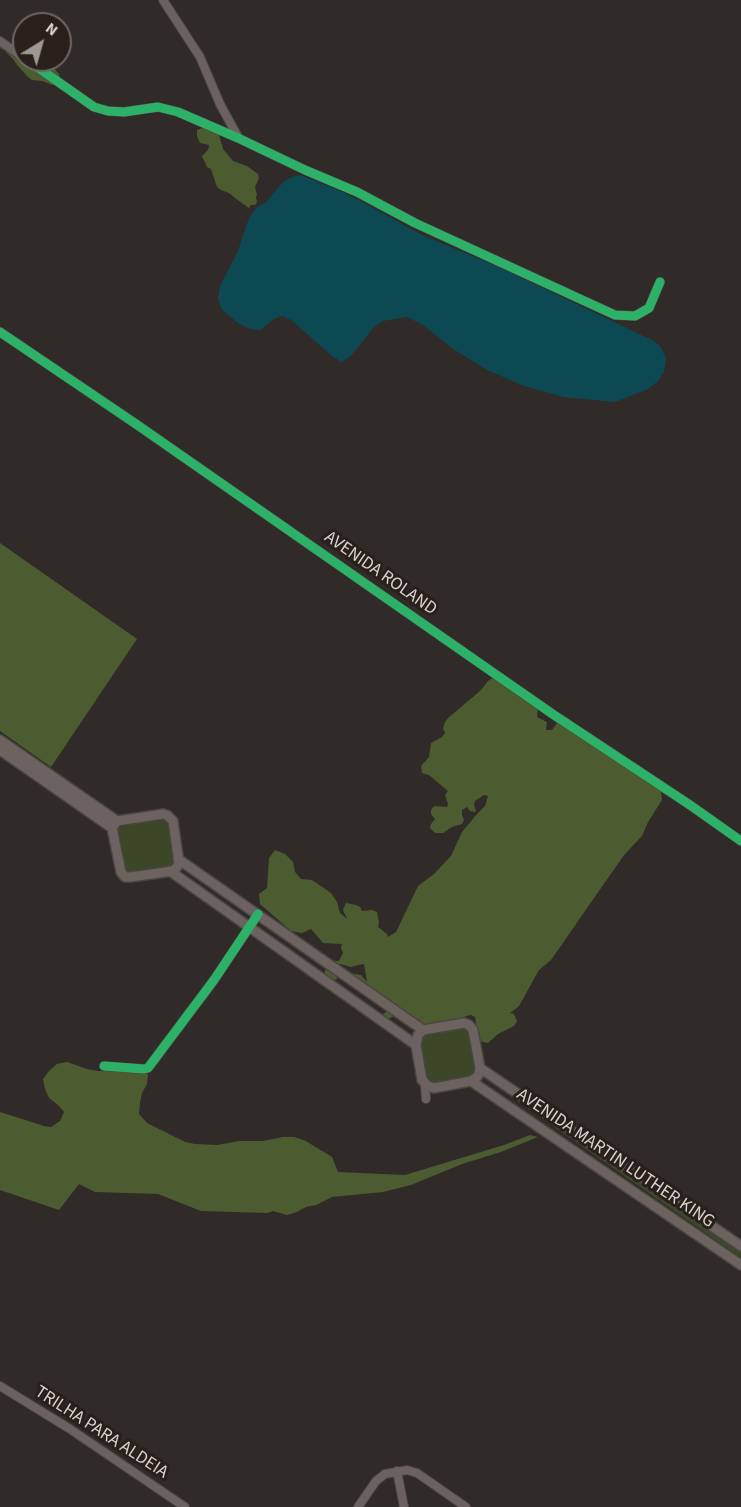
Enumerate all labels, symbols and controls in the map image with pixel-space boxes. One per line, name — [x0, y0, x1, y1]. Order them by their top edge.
north arrow — [12, 12, 72, 72]
text: N — [41, 17, 62, 41]
street label: AVENIDA ROLAND — [320, 527, 440, 621]
street label: AVENIDA MARTIN LUTHER KING — [512, 1085, 718, 1233]
street label: TRILHA PARA ALDEIA — [30, 1382, 172, 1484]

